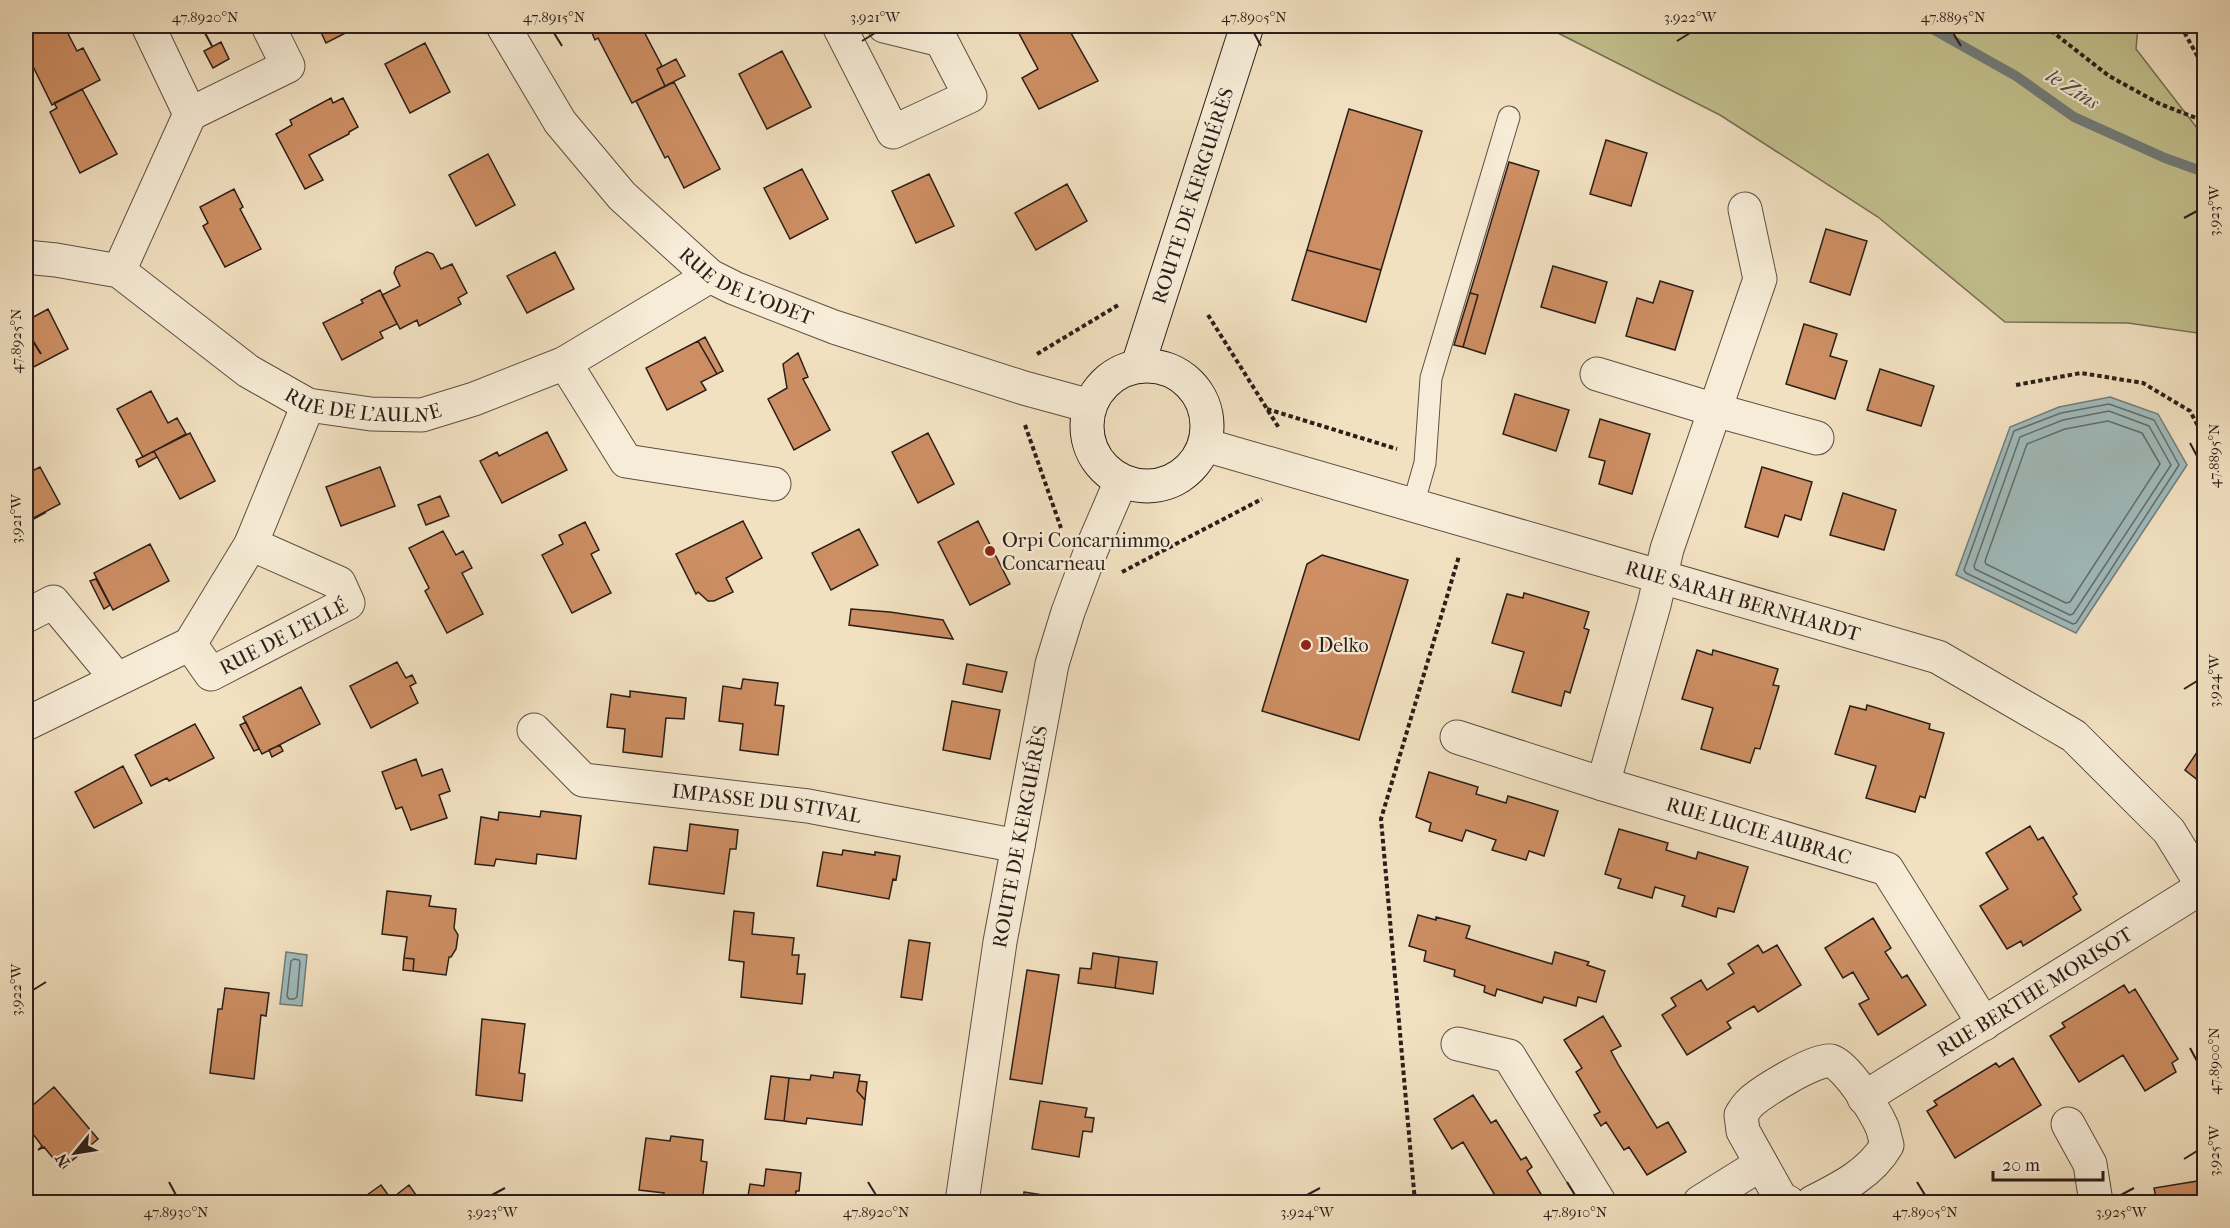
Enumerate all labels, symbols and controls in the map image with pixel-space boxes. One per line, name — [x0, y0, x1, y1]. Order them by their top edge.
text: 47.8920°N — [172, 8, 239, 26]
text: 47.8915°N — [523, 8, 586, 26]
text: 3.921°W — [850, 8, 901, 26]
text: 47.8905°N — [1221, 8, 1287, 26]
text: 3.922°W — [1664, 8, 1717, 26]
text: 47.8895°N — [1921, 8, 1986, 26]
water label: le Zins — [2042, 63, 2104, 115]
street label: ROUTE DE KERGUÉRÈS — [1147, 84, 1238, 307]
text: 3.923°W — [2205, 184, 2223, 236]
street label: RUE DE L'ODET — [674, 242, 817, 330]
text: 47.8925°N — [7, 308, 25, 373]
street label: RUE DE L'AULNE — [281, 383, 444, 427]
text: 47.8895°N — [2205, 423, 2223, 488]
text: 3.921°W — [7, 493, 25, 544]
place label: Orpi Concarnimmo Concarneau — [1002, 529, 1170, 575]
marker: Orpi Concarnimmo Concarneau — [983, 544, 997, 558]
street label: RUE SARAH BERNHARDT — [1623, 556, 1864, 646]
street label: RUE DE L'ELLÉ — [215, 593, 351, 679]
place label: Delko — [1318, 634, 1369, 657]
marker: Delko — [1299, 638, 1313, 652]
text: 3.924°W — [2205, 653, 2223, 708]
street label: ROUTE DE KERGUÉRÈS — [988, 723, 1052, 950]
street label: IMPASSE DU STIVAL — [671, 779, 863, 827]
street label: RUE LUCIE AUBRAC — [1663, 792, 1854, 869]
street label: RUE BERTHE MORISOT — [1932, 922, 2137, 1061]
text: 3.922°W — [7, 963, 25, 1016]
text: 47.8900°N — [2205, 1027, 2223, 1095]
north arrow — [45, 1123, 105, 1183]
text: 3.925°W — [2205, 1124, 2223, 1177]
scale bar — [1993, 1144, 2102, 1182]
text: N — [51, 1149, 74, 1170]
text: 20 m — [2002, 1155, 2040, 1176]
text: 47.8930°N — [144, 1203, 209, 1221]
text: 3.923°W — [467, 1203, 519, 1221]
text: 47.8920°N — [843, 1203, 910, 1221]
text: 3.924°W — [1280, 1203, 1335, 1221]
text: 47.8910°N — [1543, 1203, 1608, 1221]
text: 47.8905°N — [1892, 1203, 1958, 1221]
text: 3.925°W — [2095, 1203, 2148, 1221]

